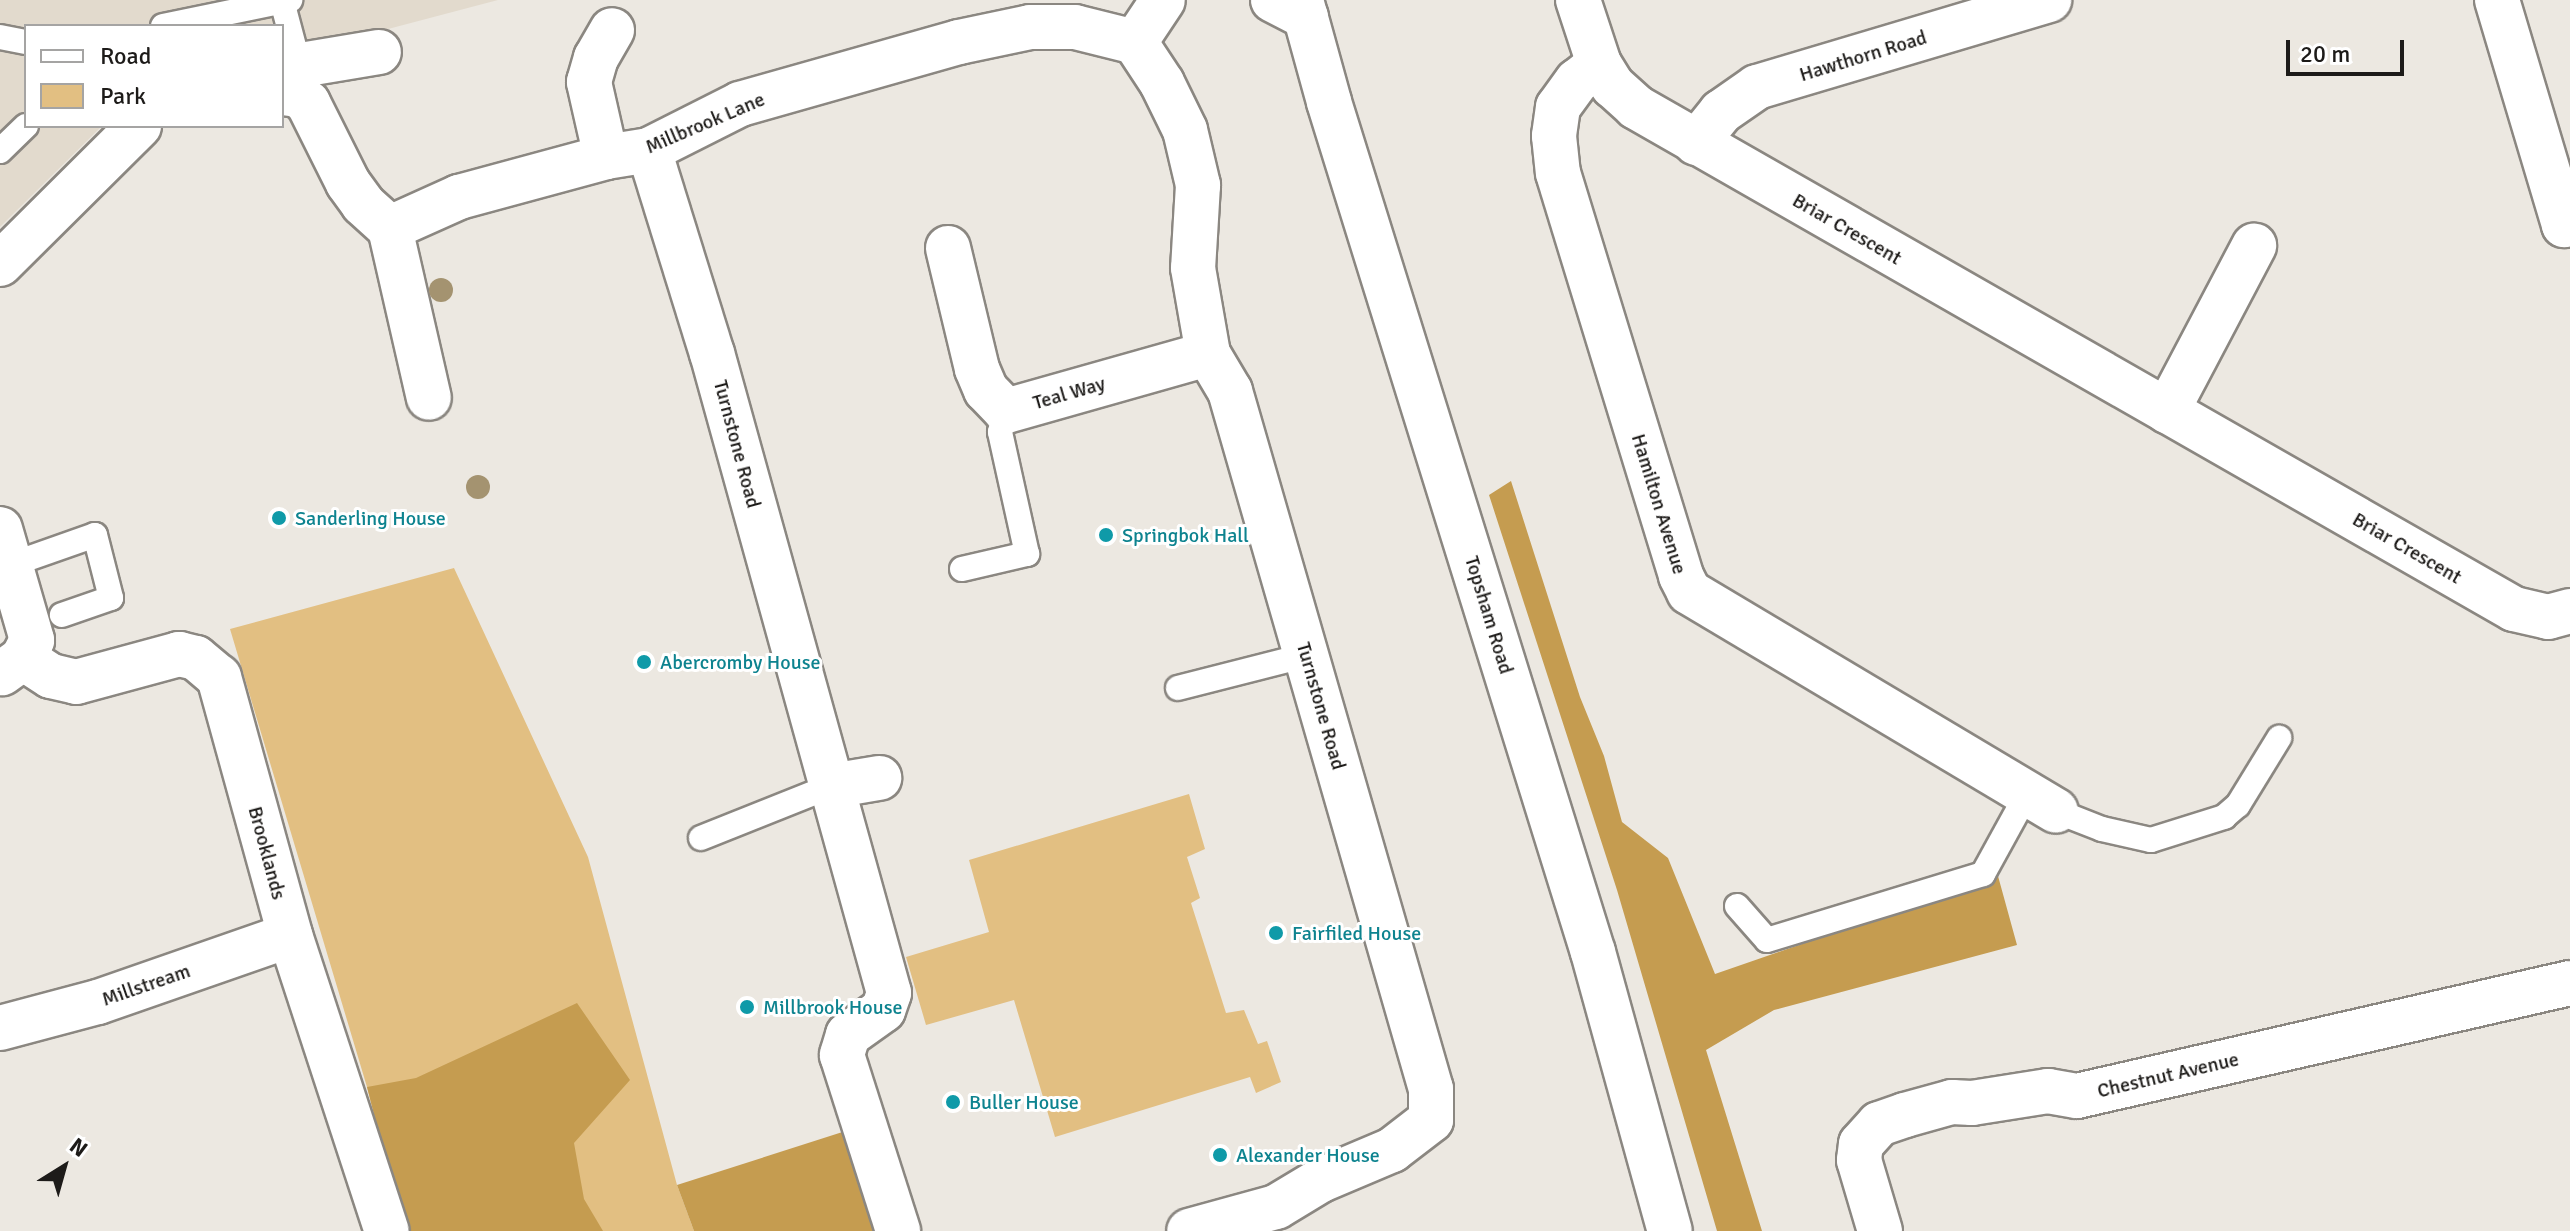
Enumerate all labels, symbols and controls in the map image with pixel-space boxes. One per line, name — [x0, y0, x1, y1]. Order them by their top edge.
legend — [24, 24, 284, 128]
scale bar — [2290, 24, 2408, 74]
street label: Hawthorn Road — [1796, 25, 1930, 87]
text: 20 m — [2300, 39, 2350, 69]
text: Road — [100, 41, 151, 71]
text: Park — [100, 81, 146, 111]
street label: Millbrook Lane — [642, 87, 768, 159]
street label: Briar Crescent — [1788, 188, 1906, 270]
street label: Teal Way — [1030, 371, 1108, 415]
street label: Turnstone Road — [708, 377, 766, 511]
street label: Hamilton Avenue — [1626, 431, 1692, 577]
place label: Sanderling House — [295, 506, 446, 530]
street label: Briar Crescent — [2348, 507, 2466, 589]
marker: Sanderling House — [270, 509, 288, 527]
place label: Springbok Hall — [1122, 523, 1249, 547]
marker: Springbok Hall — [1097, 526, 1115, 544]
street label: Topsham Road — [1460, 553, 1518, 677]
street label: Turnstone Road — [1291, 639, 1351, 773]
place label: Abercromby House — [660, 650, 820, 674]
marker: Abercromby House — [635, 653, 653, 671]
street label: Brooklands — [243, 804, 291, 902]
place label: Fairfiled House — [1292, 921, 1421, 945]
marker: Fairfiled House — [1267, 924, 1285, 942]
street label: Millstream — [99, 959, 193, 1011]
place label: Millbrook House — [763, 995, 902, 1019]
marker: Millbrook House — [738, 998, 756, 1016]
street label: Chestnut Avenue — [2095, 1047, 2241, 1103]
place label: Buller House — [969, 1090, 1079, 1114]
marker: Buller House — [944, 1093, 962, 1111]
north arrow — [24, 1127, 104, 1207]
text: N — [65, 1132, 93, 1163]
place label: Alexander House — [1236, 1143, 1380, 1167]
marker: Alexander House — [1211, 1146, 1229, 1164]

